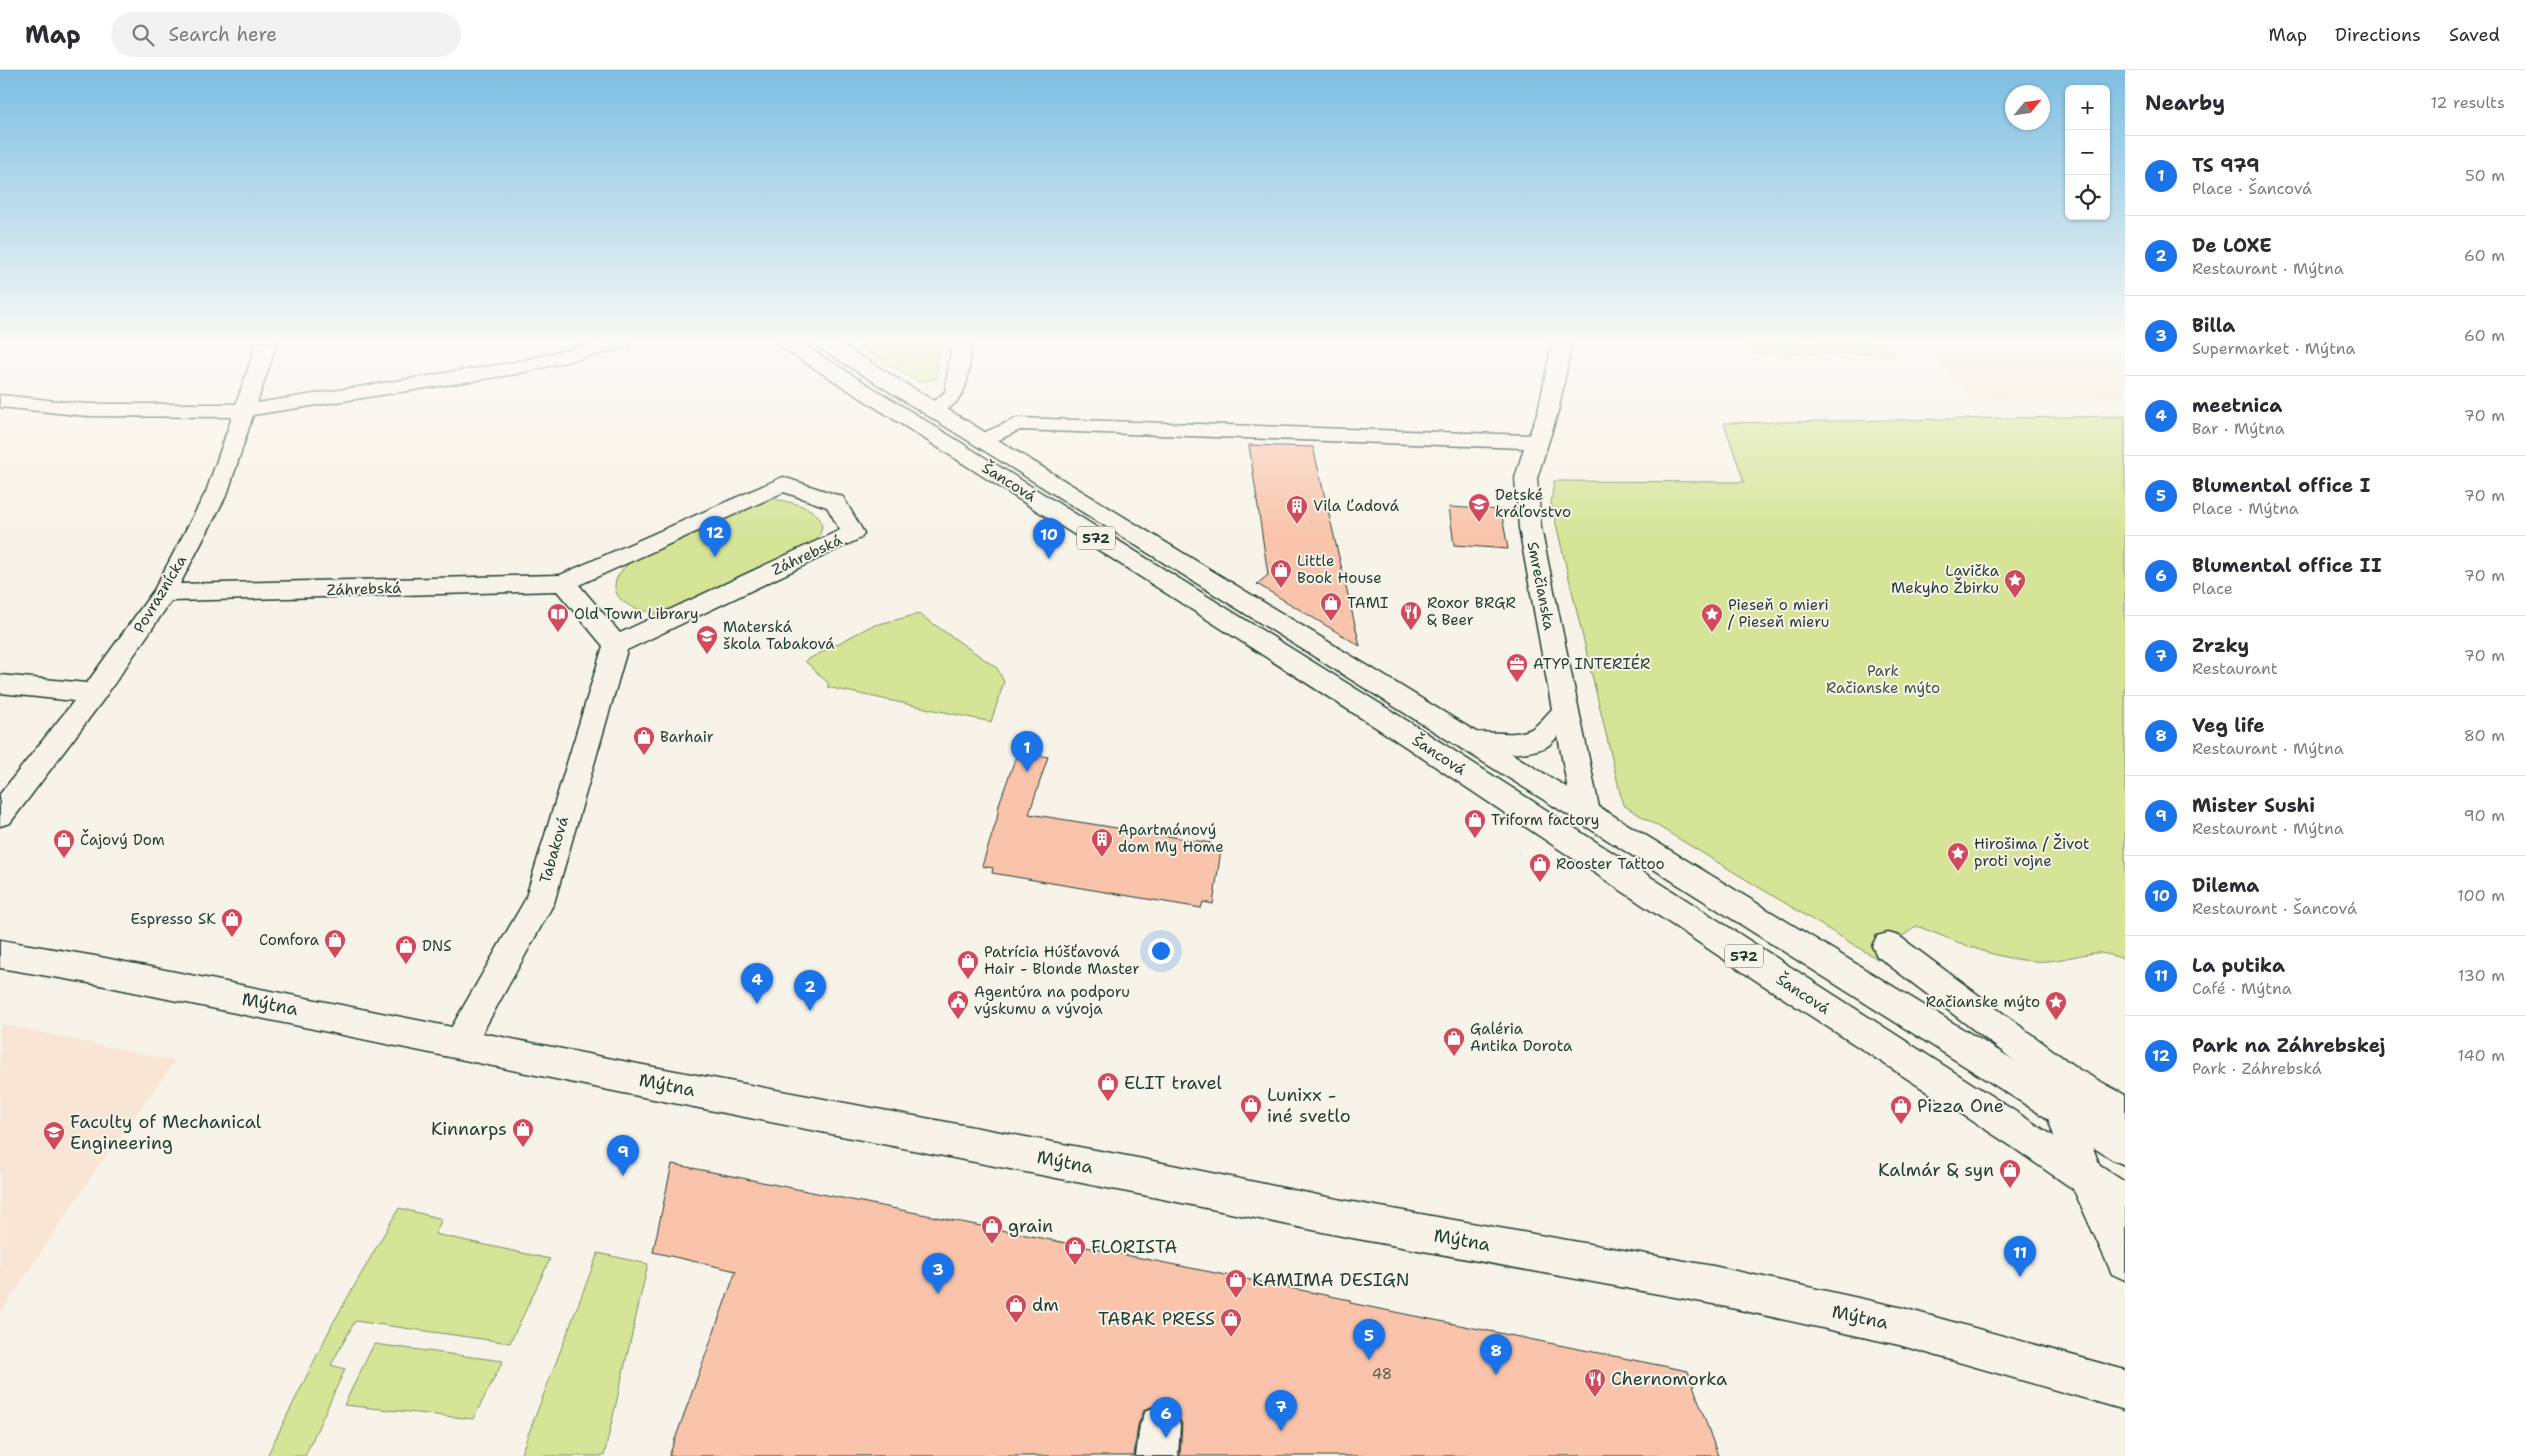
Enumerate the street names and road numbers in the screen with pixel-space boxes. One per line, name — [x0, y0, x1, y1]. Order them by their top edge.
street label: Šancová — [978, 457, 1041, 507]
road number: 572 — [1077, 526, 1115, 549]
street label: Záhrebská — [769, 530, 846, 580]
street label: Smrečianska — [1523, 540, 1560, 633]
street label: Povraznícka — [129, 551, 191, 636]
street label: Záhrebská — [326, 578, 403, 600]
street label: Šancová — [1408, 729, 1471, 780]
street label: Tabaková — [535, 814, 573, 886]
road number: 572 — [1725, 944, 1763, 968]
street label: Šancová — [1772, 968, 1835, 1019]
street label: Mýtna — [240, 987, 300, 1021]
street label: Mýtna — [637, 1068, 697, 1102]
street label: Mýtna — [1035, 1145, 1095, 1179]
street label: Mýtna — [1432, 1223, 1492, 1257]
street label: Mýtna — [1830, 1299, 1890, 1335]

